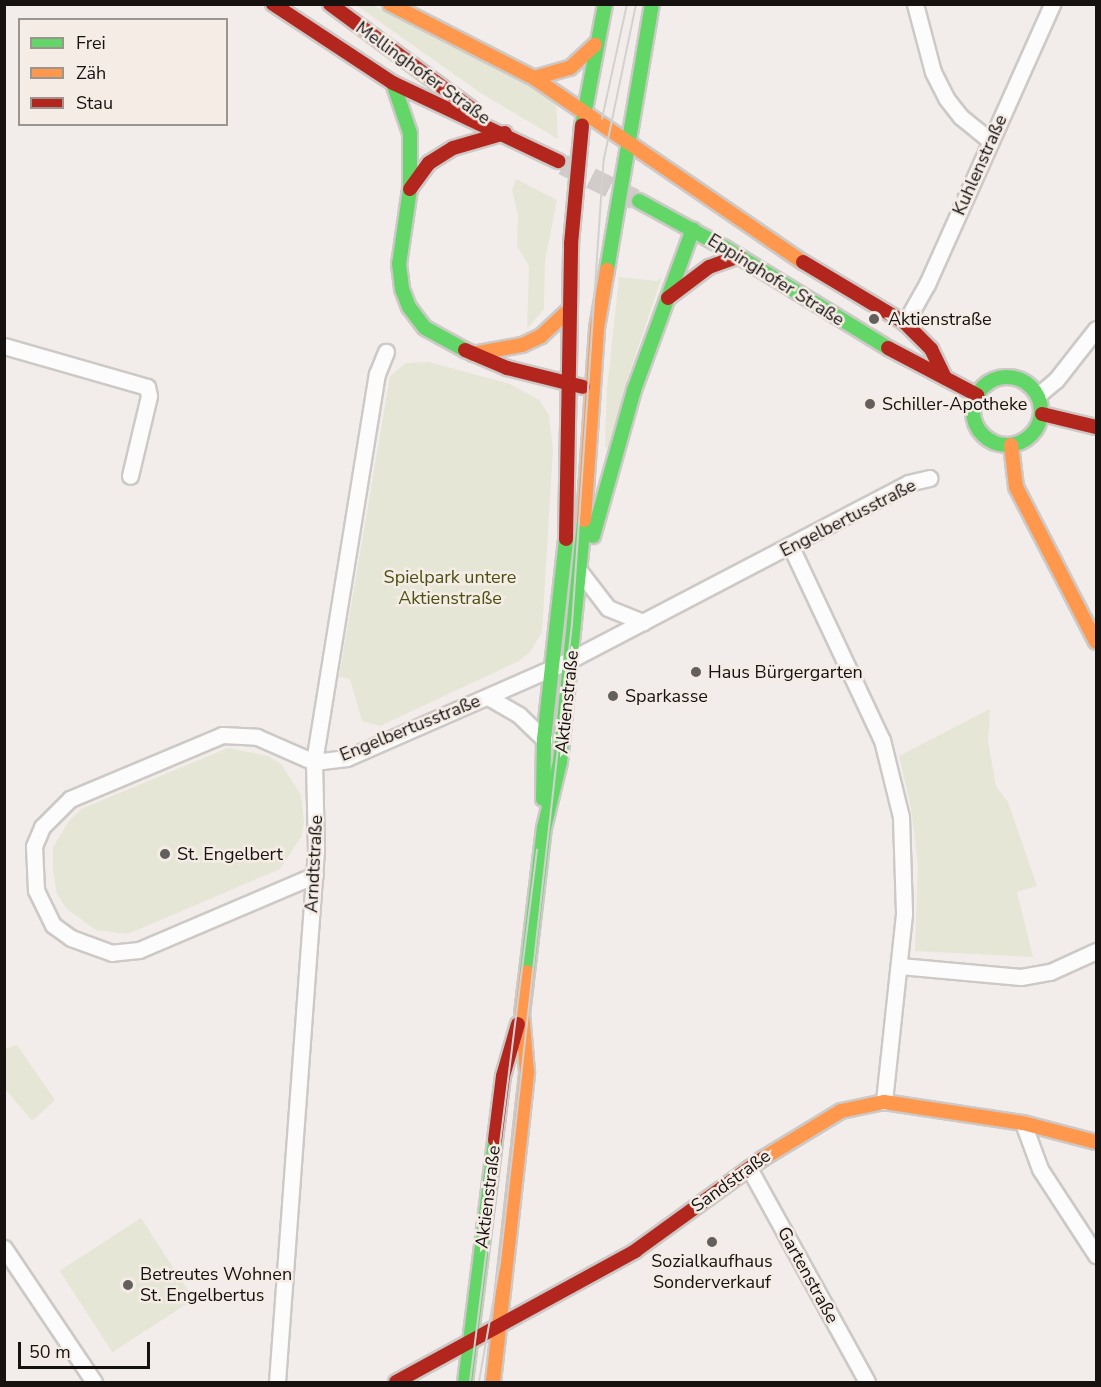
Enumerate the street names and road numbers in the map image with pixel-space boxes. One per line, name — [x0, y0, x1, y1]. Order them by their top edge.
street label: Mellinghofer Straße — [352, 17, 494, 129]
street label: Kuhlenstraße — [948, 111, 1012, 219]
street label: Eppinghofer Straße — [704, 229, 848, 331]
street label: Engelbertusstraße — [776, 474, 920, 562]
street label: Aktienstraße — [551, 649, 583, 755]
street label: Engelbertusstraße — [337, 690, 483, 766]
street label: Arndtstraße — [301, 815, 327, 913]
street label: Aktienstraße — [471, 1144, 505, 1250]
street label: Sandstraße — [687, 1145, 775, 1217]
street label: Gartenstraße — [773, 1223, 843, 1327]

